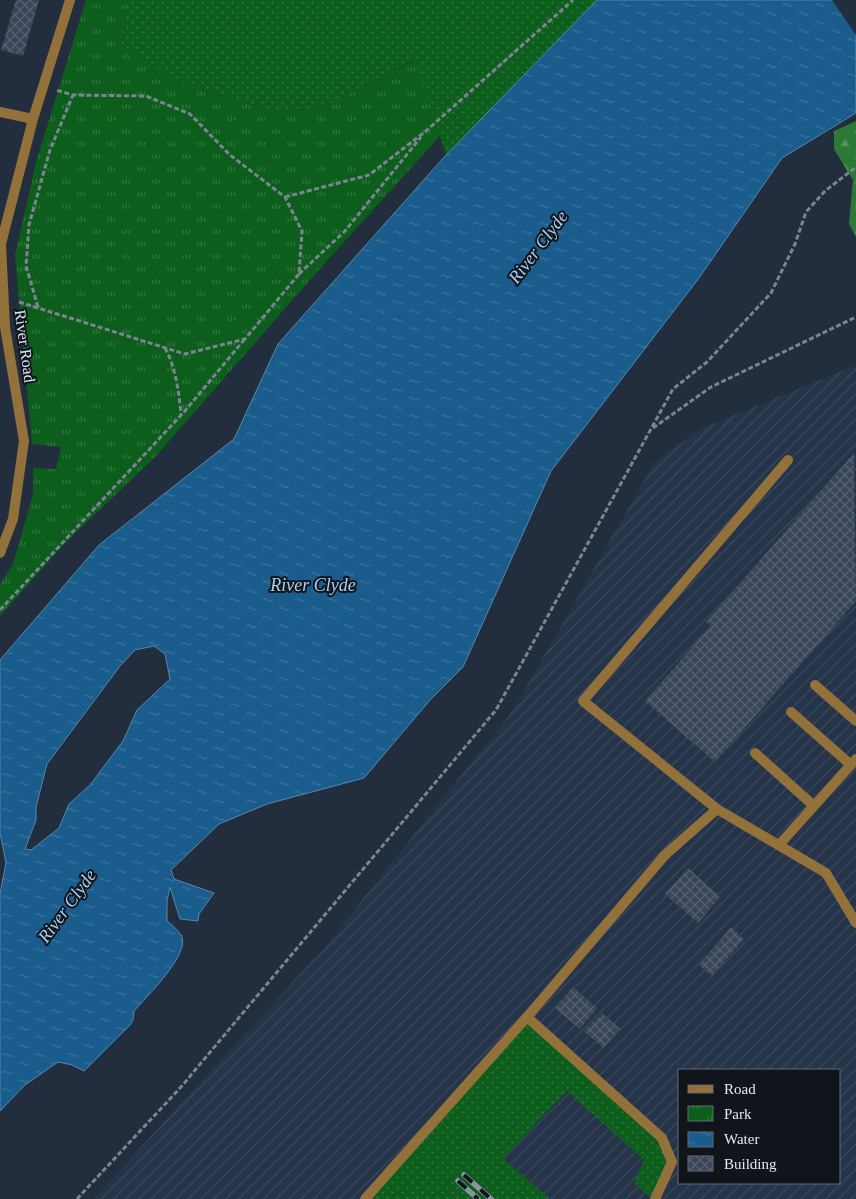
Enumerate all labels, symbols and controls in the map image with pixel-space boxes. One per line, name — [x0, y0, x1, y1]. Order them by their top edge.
water label: River Clyde — [504, 207, 572, 288]
street label: River Road — [11, 309, 39, 383]
water label: River Clyde — [269, 575, 356, 595]
water label: River Clyde — [33, 866, 100, 947]
legend — [678, 1069, 841, 1184]
text: Road — [724, 1081, 756, 1097]
text: Park — [724, 1106, 752, 1122]
text: Water — [724, 1131, 759, 1147]
text: Building — [724, 1156, 777, 1172]

